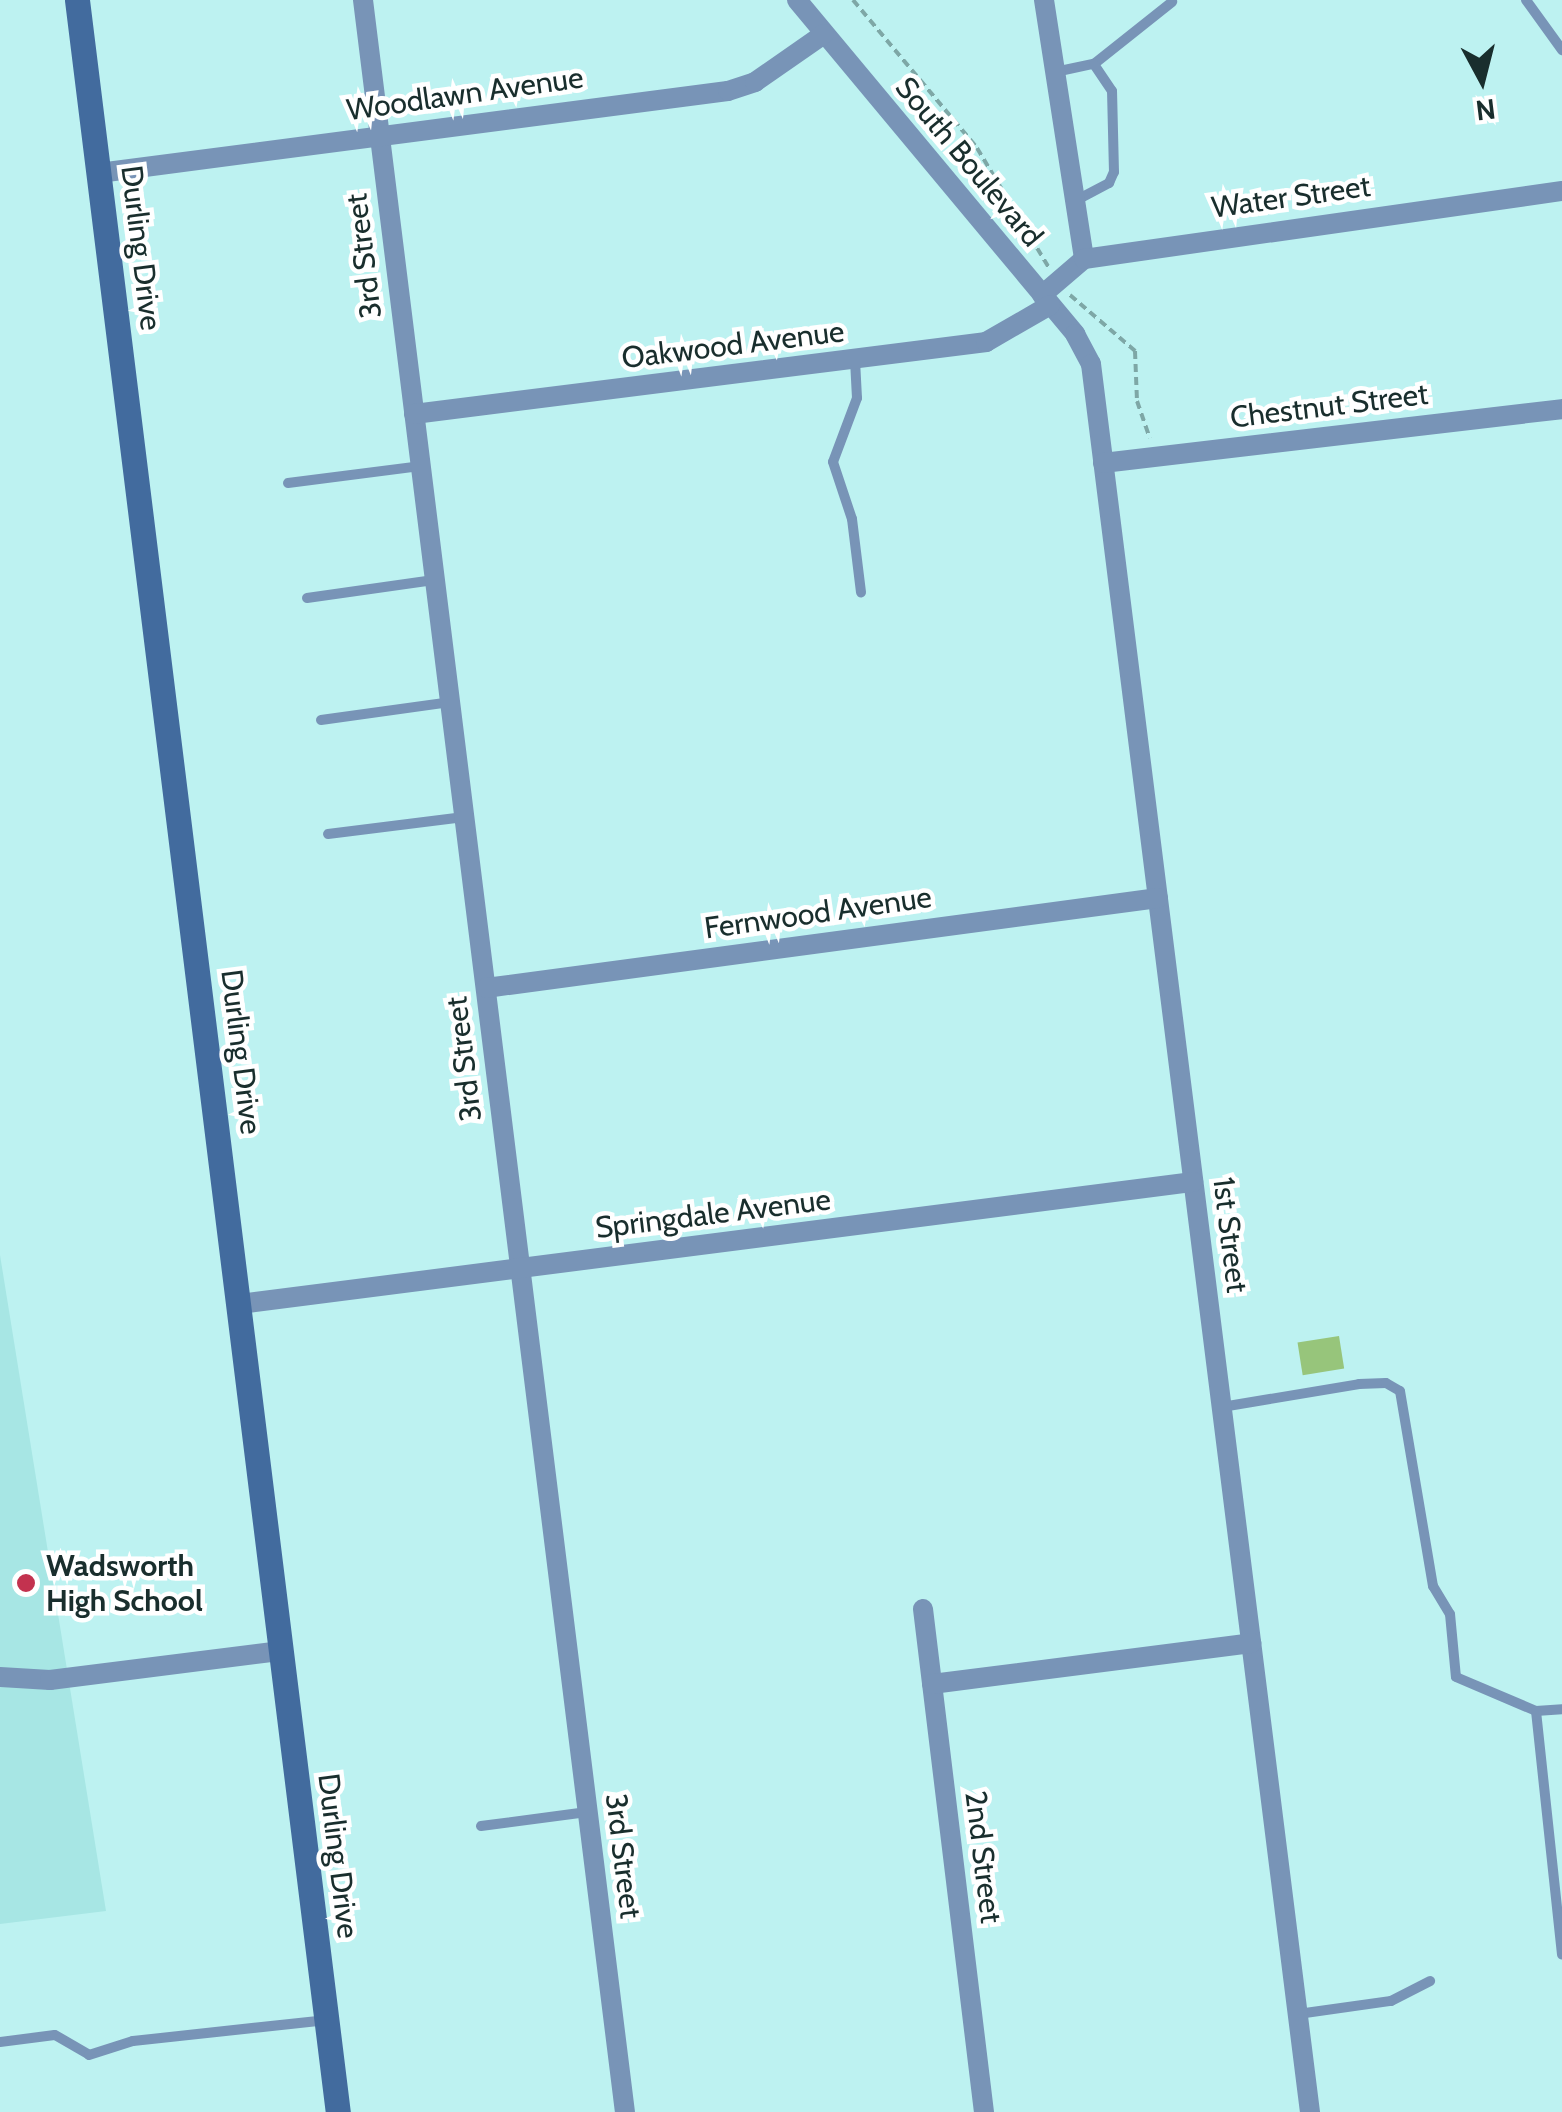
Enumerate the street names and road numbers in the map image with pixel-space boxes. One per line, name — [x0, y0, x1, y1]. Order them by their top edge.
street label: Woodlawn Avenue — [344, 60, 586, 128]
street label: South Boulevard — [888, 70, 1050, 254]
street label: Durling Drive — [113, 163, 169, 333]
street label: Water Street — [1209, 168, 1373, 226]
street label: 3rd Street — [338, 191, 390, 321]
street label: Oakwood Avenue — [620, 313, 846, 377]
street label: Chestnut Street — [1228, 376, 1430, 436]
street label: Fernwood Avenue — [702, 879, 934, 947]
street label: Durling Drive — [213, 967, 269, 1137]
street label: 3rd Street — [438, 994, 490, 1124]
street label: 1st Street — [1205, 1175, 1255, 1295]
street label: Springdale Avenue — [593, 1182, 833, 1246]
street label: Durling Drive — [310, 1771, 366, 1941]
street label: 2nd Street — [957, 1789, 1009, 1925]
street label: 3rd Street — [597, 1791, 649, 1921]

